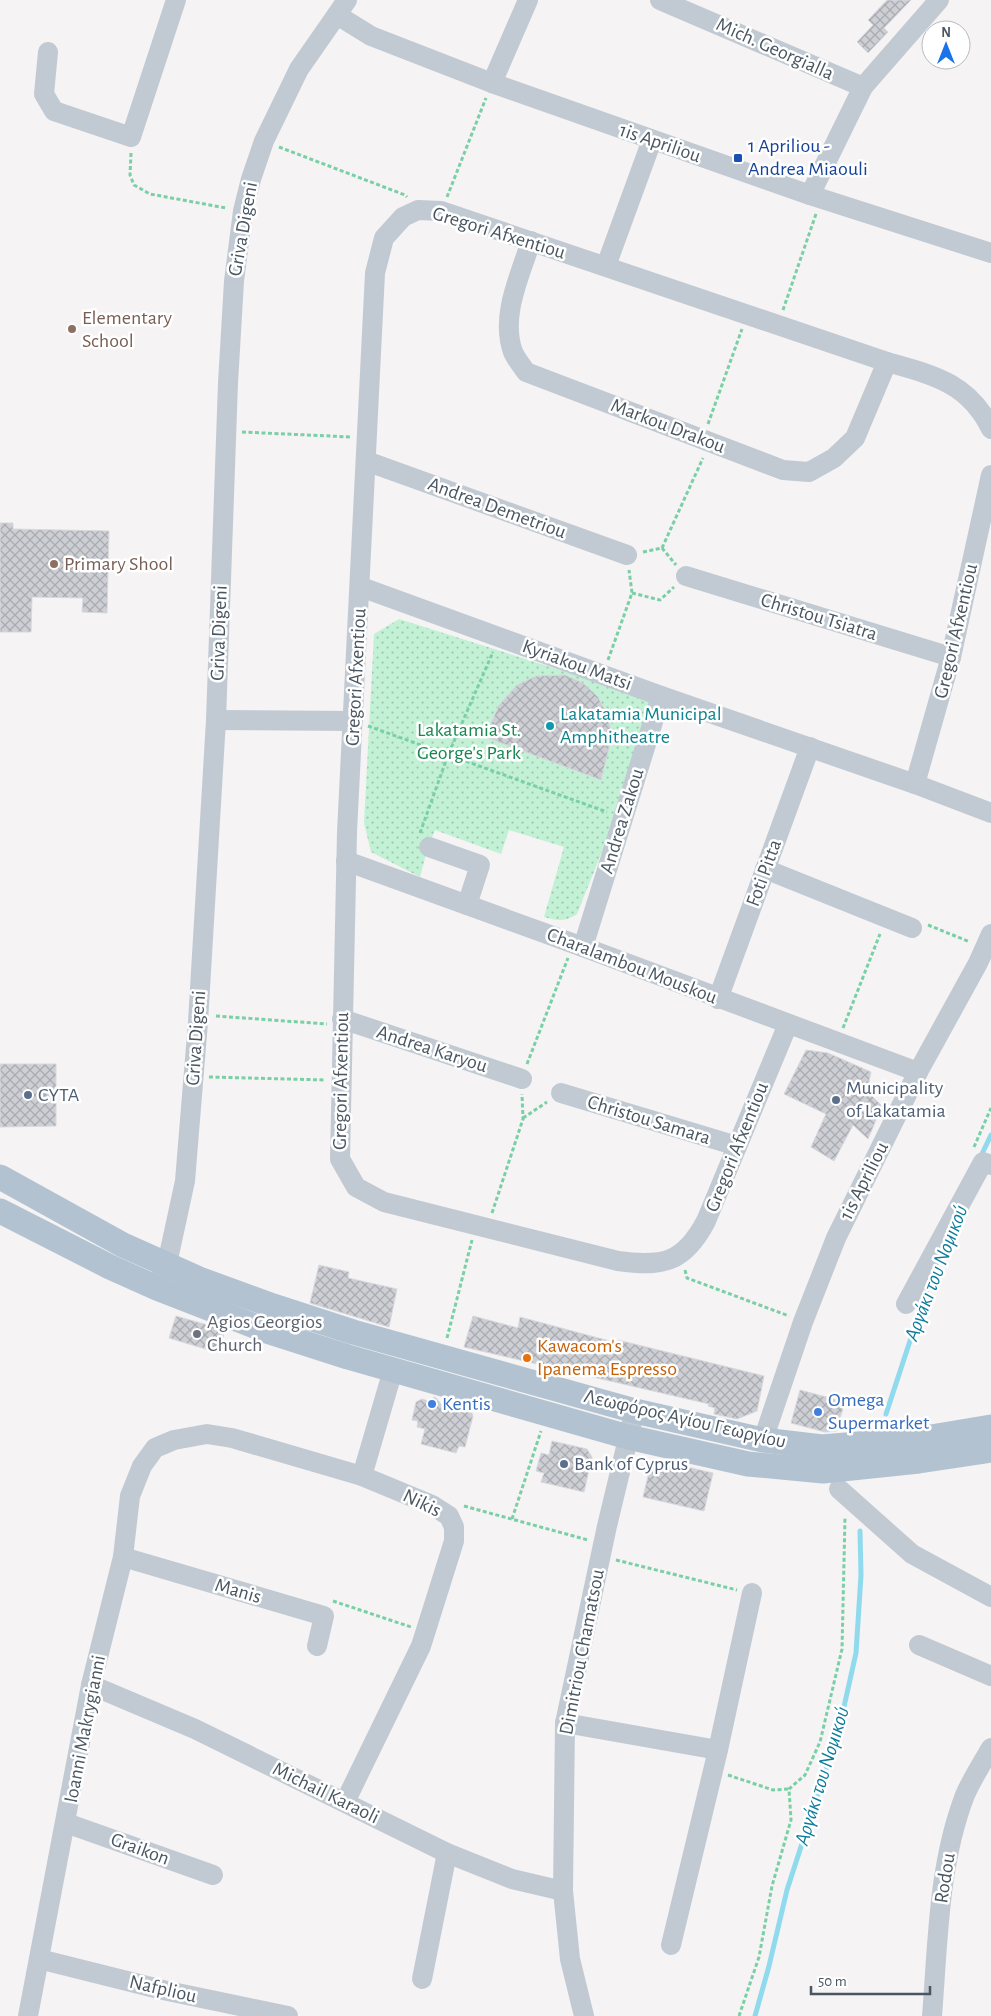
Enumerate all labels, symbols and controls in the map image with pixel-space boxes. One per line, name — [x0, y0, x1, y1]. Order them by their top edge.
street label: Mich. Georgialla — [713, 14, 837, 84]
north arrow — [921, 20, 971, 70]
text: N — [941, 26, 951, 40]
street label: 1is Apriliou — [617, 120, 703, 166]
place label: 1 Apriliou - Andrea Miaouli — [748, 136, 868, 179]
marker: 1 Apriliou - Andrea Miaouli — [732, 152, 744, 164]
street label: Griva Digeni — [225, 180, 261, 278]
street label: Gregori Afxentiou — [430, 203, 568, 263]
place label: Elementary School — [82, 308, 172, 351]
marker: Elementary School — [66, 323, 78, 335]
street label: Markou Drakou — [608, 395, 728, 457]
street label: Andrea Demetriou — [425, 474, 569, 542]
place label: Primary Shool — [64, 554, 173, 574]
marker: Primary Shool — [48, 558, 60, 570]
street label: Gregori Afxentiou — [931, 562, 981, 700]
street label: Griva Digeni — [207, 585, 231, 681]
street label: Christou Tsiatra — [758, 590, 880, 644]
street label: Gregori Afxentiou — [342, 608, 370, 746]
street label: Kyriakou Matsi — [520, 636, 634, 694]
place label: Lakatamia Municipal Amphitheatre — [560, 704, 722, 747]
park label: Lakatamia St. George's Park — [417, 720, 521, 763]
marker: Lakatamia Municipal Amphitheatre — [544, 720, 556, 732]
street label: Andrea Zakou — [597, 766, 647, 876]
street label: Foti Pitta — [743, 837, 785, 909]
street label: Charalambou Mouskou — [544, 924, 720, 1008]
street label: Griva Digeni — [183, 990, 209, 1086]
street label: Gregori Afxentiou — [330, 1012, 352, 1150]
street label: Andrea Karyou — [374, 1022, 490, 1076]
place label: Municipality of Lakatamia — [846, 1078, 946, 1121]
street label: Gregori Afxentiou — [702, 1079, 772, 1215]
place label: CYTA — [38, 1085, 80, 1105]
marker: CYTA — [22, 1089, 34, 1101]
street label: Christou Samara — [585, 1092, 713, 1148]
marker: Municipality of Lakatamia — [830, 1094, 842, 1106]
street label: 1is Apriliou — [836, 1139, 892, 1223]
water label: Αργάκι του Νομικού — [900, 1202, 972, 1345]
place label: Agios Georgios Church — [207, 1312, 322, 1355]
marker: Agios Georgios Church — [191, 1328, 203, 1340]
place label: Kawacom's Ipanema Espresso — [537, 1336, 677, 1379]
marker: Kawacom's Ipanema Espresso — [521, 1352, 533, 1364]
street label: Λεωφόρος Αγίου Γεωργίου — [582, 1386, 788, 1452]
place label: Omega Supermarket — [828, 1390, 930, 1433]
place label: Kentis — [442, 1394, 491, 1414]
marker: Kentis — [426, 1398, 438, 1410]
marker: Omega Supermarket — [812, 1406, 824, 1418]
place label: Bank of Cyprus — [574, 1454, 688, 1474]
marker: Bank of Cyprus — [558, 1458, 570, 1470]
street label: Nikis — [400, 1485, 444, 1521]
street label: Dimitriou Chamatsou — [556, 1567, 608, 1737]
street label: Manis — [213, 1575, 263, 1607]
street label: Ioanni Makrygianni — [61, 1653, 109, 1805]
water label: Αργάκι του Νομικού — [791, 1704, 854, 1849]
street label: Michail Karaoli — [270, 1759, 382, 1827]
street label: Graikon — [108, 1829, 172, 1869]
street label: Rodou — [931, 1851, 959, 1905]
scale bar — [811, 1964, 930, 1996]
street label: Nafpliou — [127, 1972, 199, 2006]
text: 50 m — [818, 1974, 847, 1989]

